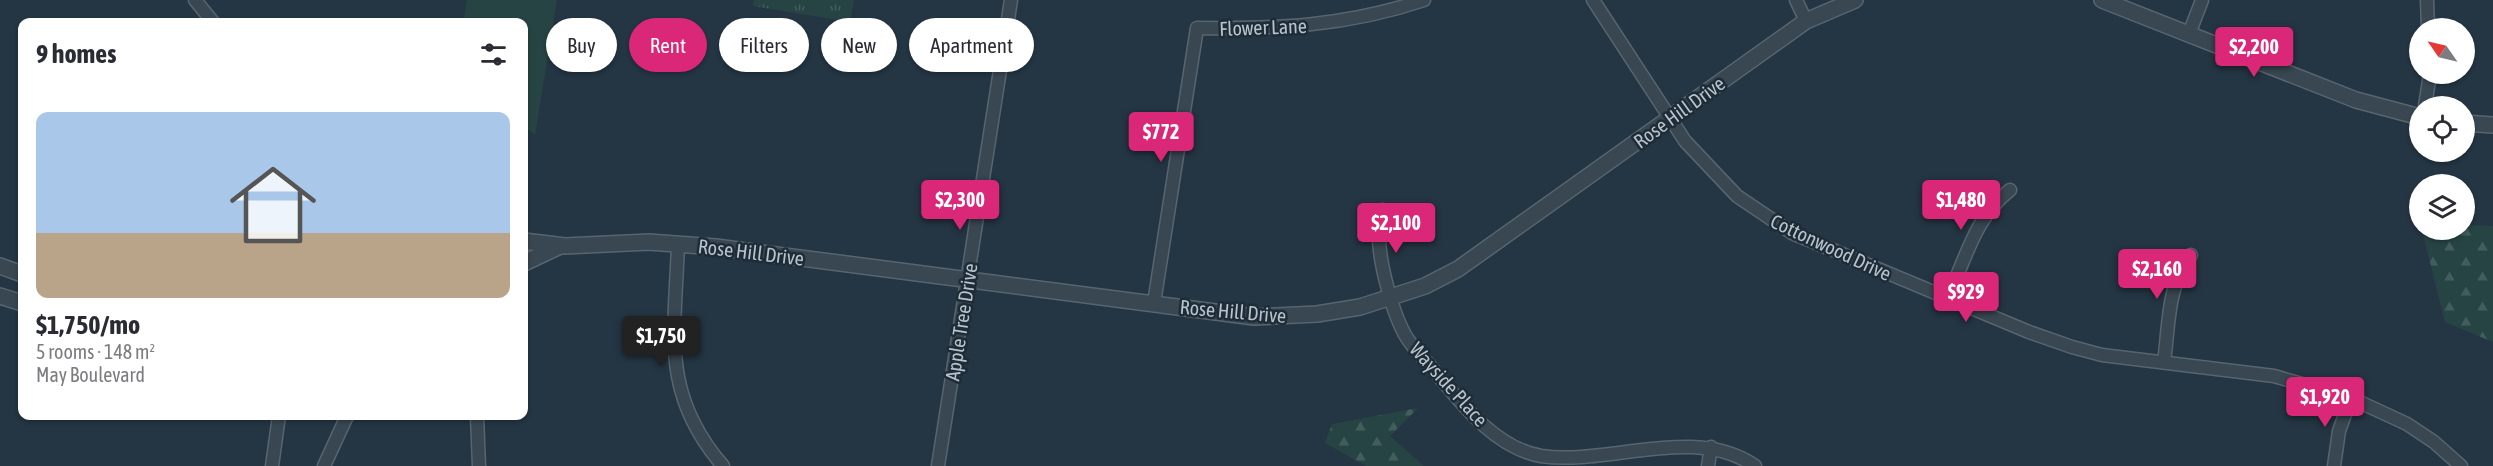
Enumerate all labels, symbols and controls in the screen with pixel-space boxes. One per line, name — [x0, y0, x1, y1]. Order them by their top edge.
street label: Flower Lane — [1219, 14, 1307, 40]
chip: Buy — [546, 18, 617, 72]
chip: Rent — [629, 18, 707, 72]
chip: Filters — [719, 18, 809, 72]
chip: New — [821, 18, 897, 72]
chip: Apartment — [909, 18, 1034, 72]
north arrow — [2409, 18, 2475, 84]
map controls — [2409, 18, 2475, 240]
pin: $2,200 — [2205, 27, 2303, 78]
text: $2,200 — [2229, 35, 2279, 58]
icon: filters — [477, 38, 510, 71]
text: 9 homes — [36, 39, 116, 69]
street label: Rose Hill Drive — [1629, 71, 1729, 153]
button: locate — [2409, 96, 2475, 162]
pin: $772 — [1125, 112, 1197, 163]
text: $772 — [1143, 120, 1179, 143]
icon: home — [219, 151, 327, 259]
button: layers — [2409, 174, 2475, 240]
pin: $2,300 — [911, 180, 1009, 231]
pin: $1,480 — [1912, 180, 2010, 231]
text: $2,300 — [935, 188, 985, 211]
text: $1,480 — [1936, 188, 1986, 211]
pin: $2,100 — [1347, 203, 1445, 254]
street label: Cottonwood Drive — [1767, 209, 1895, 285]
text: $2,100 — [1371, 211, 1421, 234]
street label: Rose Hill Drive — [697, 234, 805, 270]
pin: $2,160 — [2108, 249, 2206, 300]
text: $2,160 — [2132, 257, 2182, 280]
street label: Apple Tree Drive — [940, 262, 982, 382]
pin: $929 — [1930, 272, 2002, 323]
text: $929 — [1948, 280, 1984, 303]
street label: Rose Hill Drive — [1179, 295, 1287, 327]
text: $1,750/mo — [36, 310, 140, 340]
pin: $1,750 — [612, 316, 710, 367]
text: $1,750 — [636, 324, 686, 347]
street label: Wayside Place — [1405, 337, 1493, 431]
text: 5 rooms · 148 m² — [36, 340, 155, 363]
text: May Boulevard — [36, 363, 145, 386]
pin: $1,920 — [2276, 377, 2374, 428]
text: $1,920 — [2300, 385, 2350, 408]

